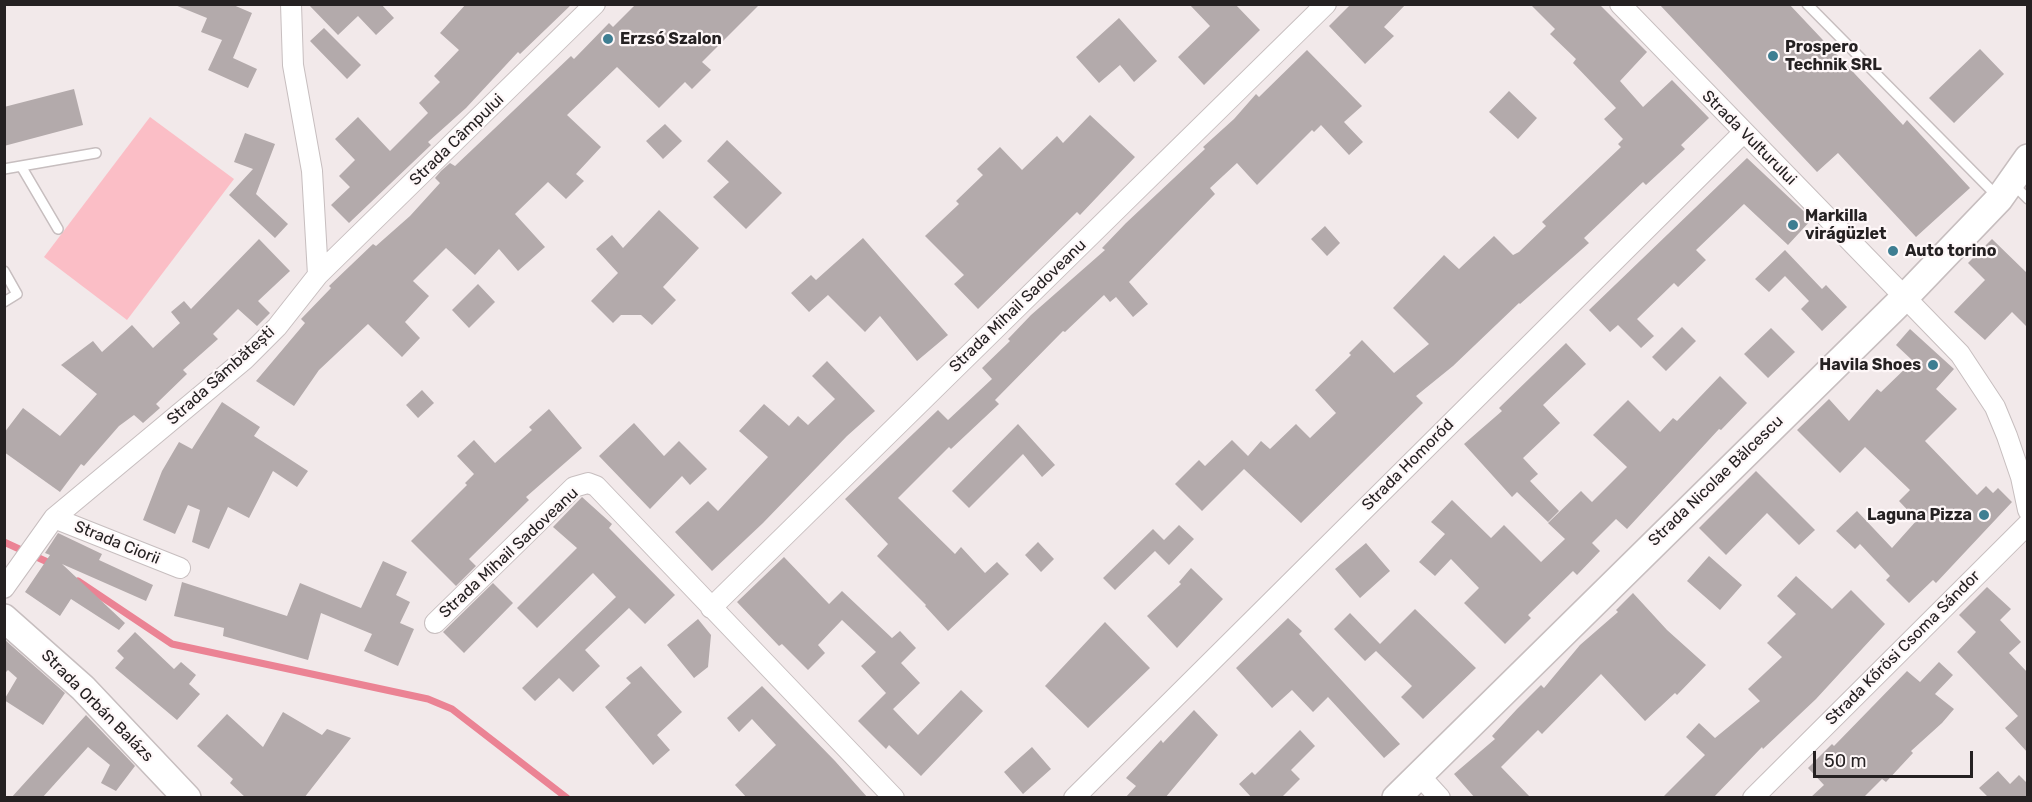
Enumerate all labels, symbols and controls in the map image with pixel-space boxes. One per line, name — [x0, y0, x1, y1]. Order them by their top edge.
place label: Erzsó Szalon — [620, 29, 722, 49]
marker: Erzsó Szalon — [601, 32, 615, 46]
place label: Prospero Technik SRL — [1785, 37, 1882, 75]
marker: Prospero Technik SRL — [1766, 49, 1780, 63]
street label: Strada Vulturului — [1698, 87, 1800, 189]
street label: Strada Câmpului — [406, 90, 508, 190]
place label: Markilla virágüzlet — [1805, 206, 1886, 244]
marker: Markilla virágüzlet — [1786, 218, 1800, 232]
street label: Strada Mihail Sadoveanu — [946, 236, 1090, 376]
place label: Auto torino — [1905, 241, 1996, 261]
marker: Auto torino — [1886, 244, 1900, 258]
street label: Strada Sâmbătești — [163, 323, 279, 429]
place label: Havila Shoes — [1819, 355, 1921, 375]
marker: Havila Shoes — [1926, 358, 1940, 372]
street label: Strada Nicolae Bălcescu — [1645, 412, 1787, 550]
street label: Strada Homoród — [1358, 415, 1458, 515]
street label: Strada Mihail Sadoveanu — [436, 484, 582, 622]
place label: Laguna Pizza — [1867, 505, 1972, 525]
marker: Laguna Pizza — [1977, 508, 1991, 522]
street label: Strada Ciorii — [71, 517, 163, 569]
street label: Strada Kőrösi Csoma Sándor — [1822, 567, 1984, 729]
street label: Strada Orbán Balázs — [37, 646, 157, 766]
scale bar — [1816, 739, 1976, 777]
text: 50 m — [1824, 750, 1867, 772]

